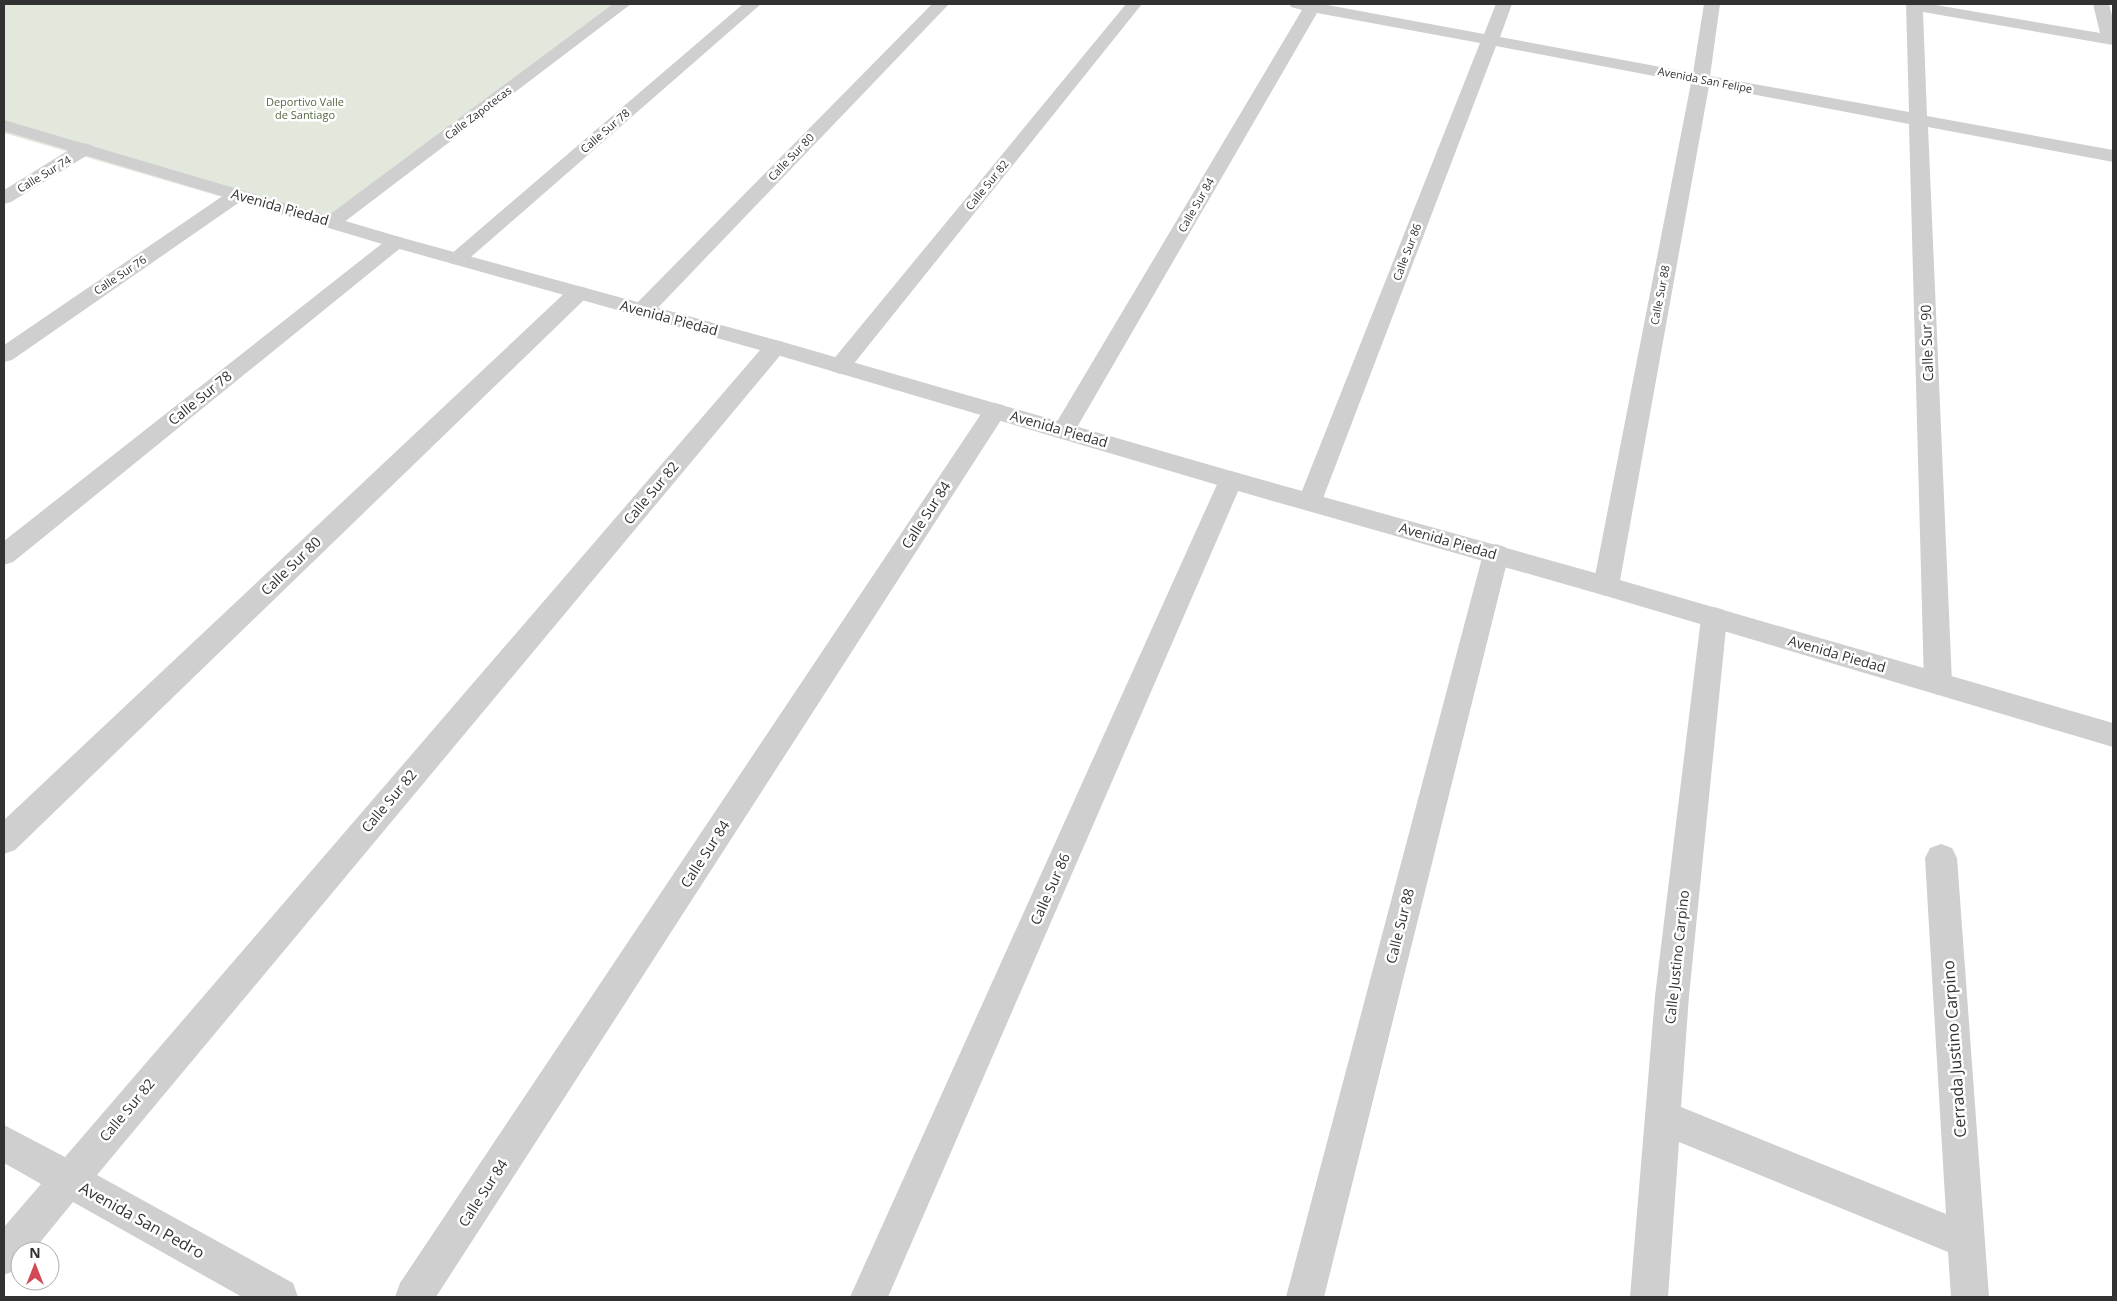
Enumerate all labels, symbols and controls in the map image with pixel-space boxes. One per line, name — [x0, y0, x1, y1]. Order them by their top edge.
street label: Avenida San Felipe — [1657, 63, 1754, 96]
street label: Calle Zapotecas — [441, 83, 514, 143]
park label: Deportivo Valle de Santiago — [266, 94, 344, 122]
street label: Calle Sur 78 — [577, 105, 632, 156]
street label: Calle Sur 80 — [764, 130, 817, 184]
street label: Calle Sur 74 — [14, 151, 74, 196]
street label: Calle Sur 82 — [962, 157, 1011, 213]
street label: Calle Sur 84 — [1174, 174, 1218, 235]
street label: Avenida Piedad — [229, 184, 331, 230]
street label: Calle Sur 86 — [1389, 221, 1424, 283]
street label: Calle Sur 76 — [91, 251, 149, 298]
street label: Calle Sur 88 — [1646, 264, 1673, 326]
street label: Avenida Piedad — [618, 295, 720, 340]
street label: Calle Sur 90 — [1916, 304, 1937, 382]
street label: Calle Sur 78 — [164, 366, 236, 429]
street label: Avenida Piedad — [1008, 406, 1110, 452]
street label: Calle Sur 82 — [619, 457, 683, 528]
street label: Calle Sur 84 — [897, 477, 954, 552]
street label: Avenida Piedad — [1397, 518, 1499, 564]
street label: Calle Sur 80 — [256, 532, 325, 599]
street label: Avenida Piedad — [1786, 631, 1888, 677]
street label: Calle Sur 82 — [357, 765, 421, 836]
street label: Calle Sur 84 — [676, 816, 733, 891]
street label: Calle Sur 86 — [1025, 850, 1074, 928]
street label: Calle Sur 88 — [1381, 886, 1418, 965]
street label: Calle Justino Carpino — [1660, 889, 1693, 1025]
street label: Cerrada Justino Carpino — [1937, 960, 1971, 1138]
street label: Calle Sur 82 — [95, 1074, 159, 1145]
street label: Calle Sur 84 — [454, 1155, 511, 1230]
street label: Avenida San Pedro — [75, 1176, 209, 1264]
north arrow — [10, 1241, 60, 1291]
text: N — [29, 1243, 41, 1262]

